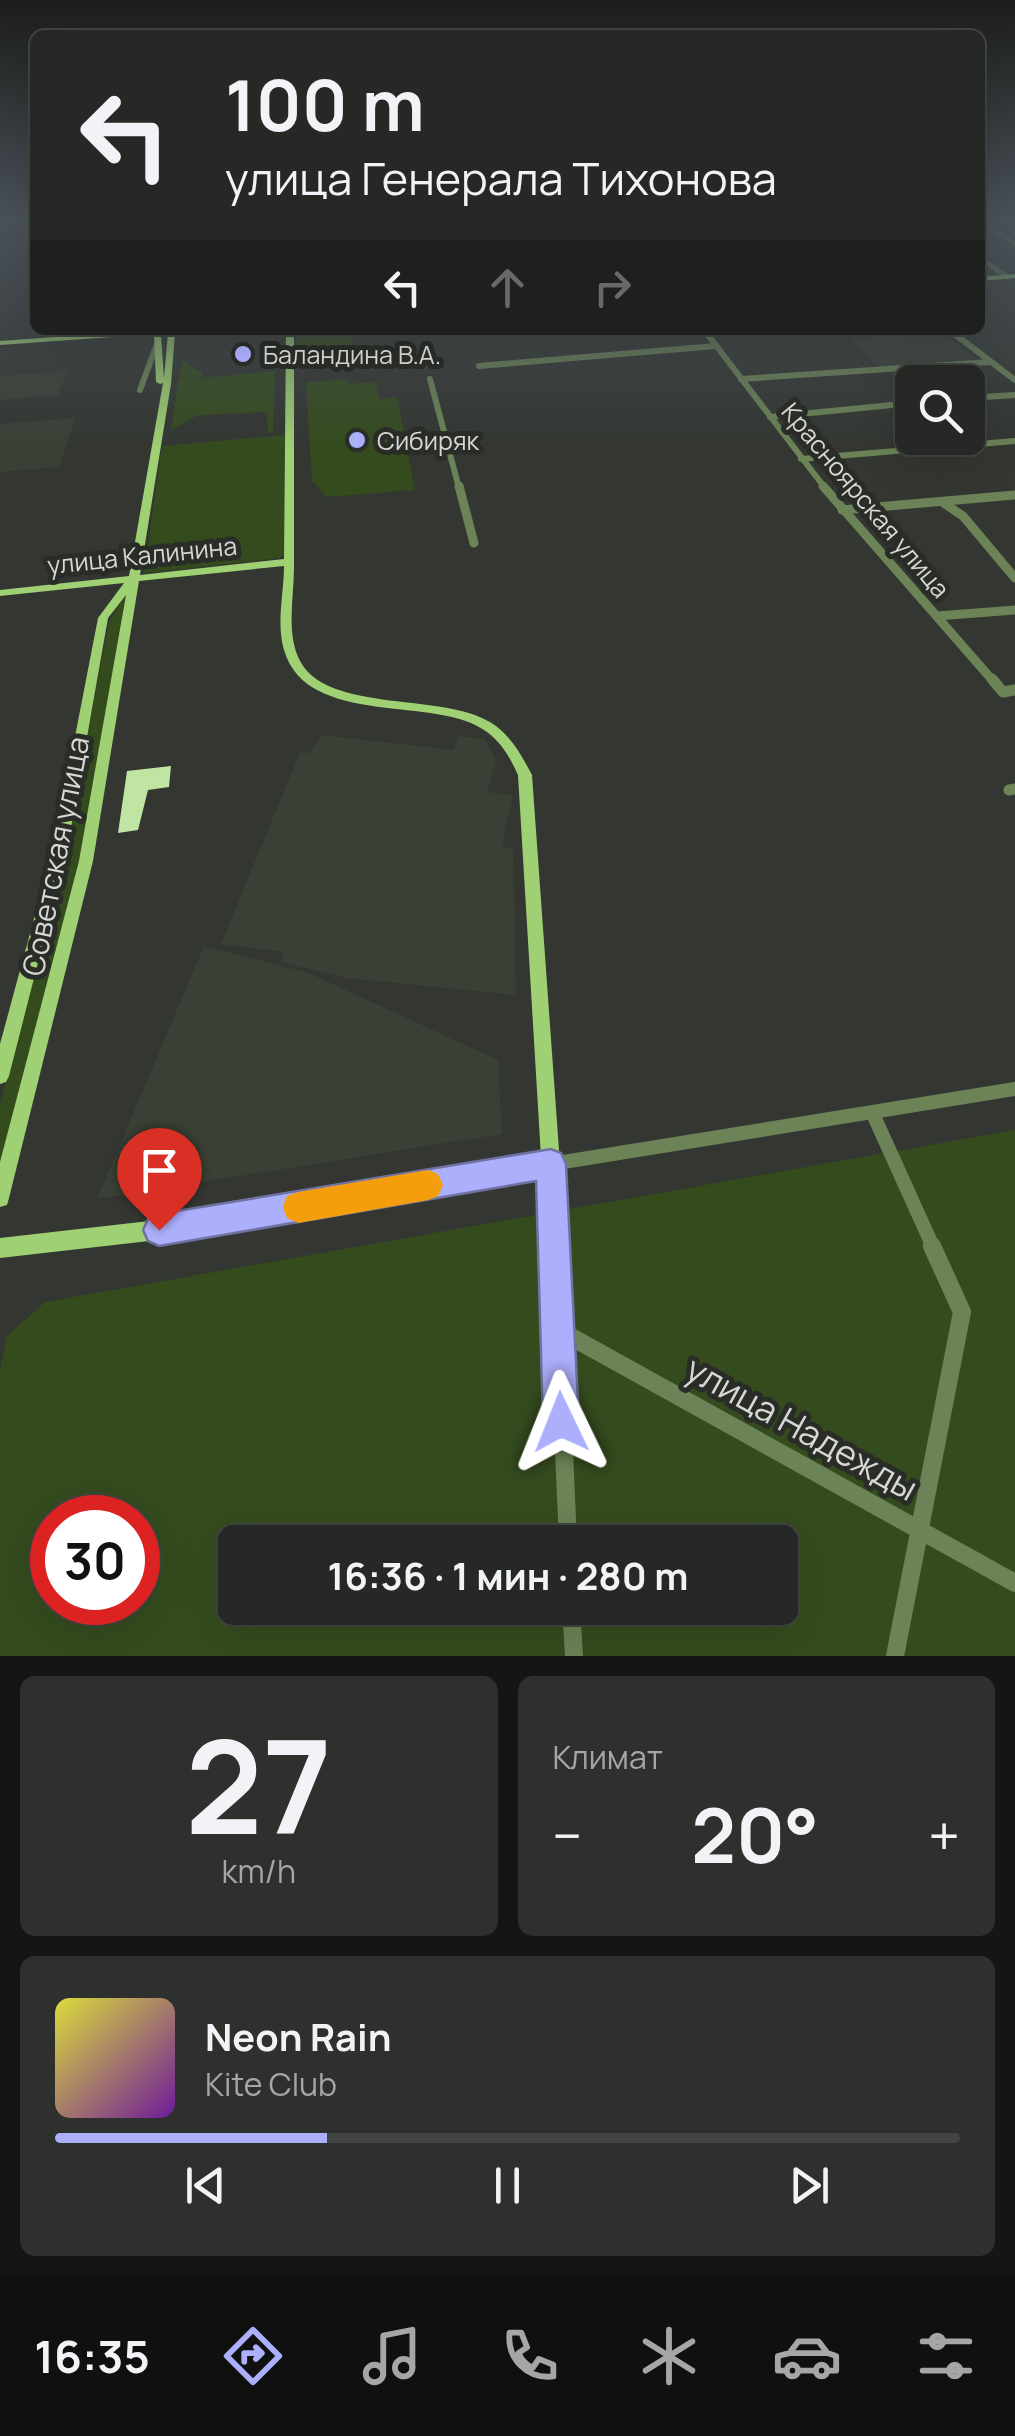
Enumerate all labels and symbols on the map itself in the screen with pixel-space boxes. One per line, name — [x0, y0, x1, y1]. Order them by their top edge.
place label: Баландина В.А. — [263, 337, 441, 372]
marker: Баландина В.А. — [232, 343, 254, 365]
street label: Красноярская улица — [774, 395, 958, 605]
place label: Сибиряк — [377, 423, 480, 458]
marker: Сибиряк — [346, 429, 368, 451]
street label: улица Калинина — [45, 528, 239, 582]
street label: Советская улица — [12, 733, 98, 979]
pin — [117, 1128, 202, 1231]
street label: улица Надежды — [677, 1344, 927, 1512]
position arrow — [509, 1370, 613, 1474]
speed limit sign: 30 — [30, 1495, 160, 1625]

